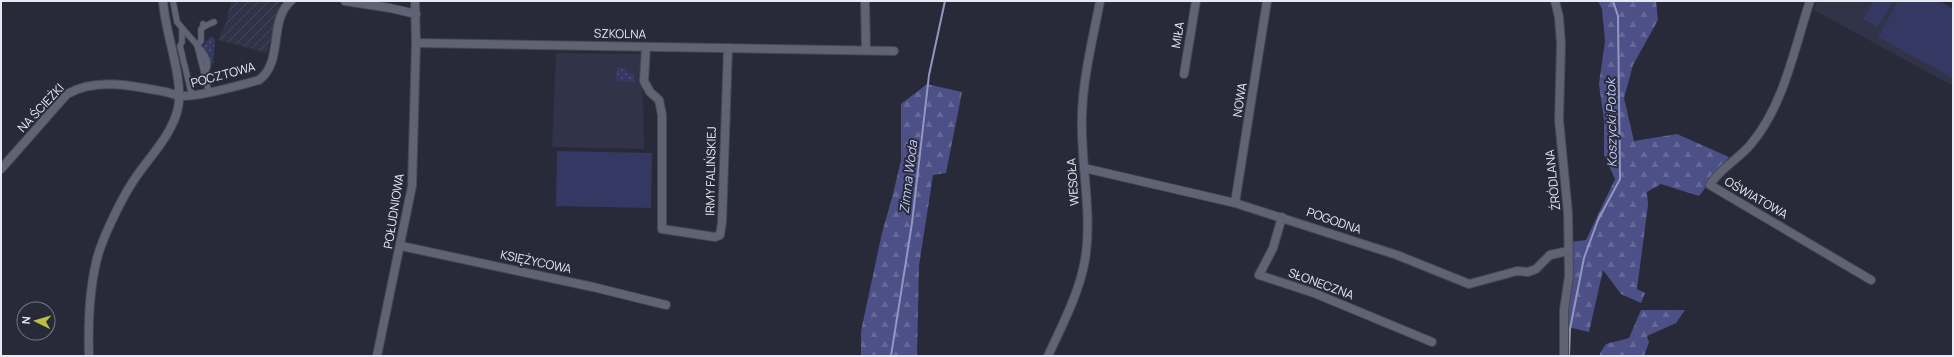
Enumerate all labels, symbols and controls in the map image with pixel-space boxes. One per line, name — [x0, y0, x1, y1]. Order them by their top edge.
street label: MIŁA — [1167, 20, 1188, 49]
street label: SZKOLNA — [594, 25, 647, 42]
street label: POCZTOWA — [189, 58, 257, 91]
water label: Koszycki Potok — [1601, 76, 1621, 168]
street label: NA ŚCIEŻKI — [14, 80, 68, 136]
street label: NOWA — [1228, 81, 1251, 118]
street label: IRMY FALIŃSKIEJ — [701, 126, 720, 216]
water label: Zimna Woda — [895, 139, 922, 215]
street label: ŹRÓDLANA — [1541, 148, 1564, 211]
street label: WESOŁA — [1062, 157, 1083, 206]
street label: POŁUDNIOWA — [379, 172, 408, 250]
street label: OŚWIATOWA — [1721, 173, 1791, 223]
street label: POGODNA — [1304, 203, 1364, 238]
street label: KSIĘŻYCOWA — [499, 246, 574, 277]
street label: SŁONECZNA — [1286, 264, 1357, 303]
north arrow — [16, 301, 56, 341]
text: N — [18, 315, 33, 325]

